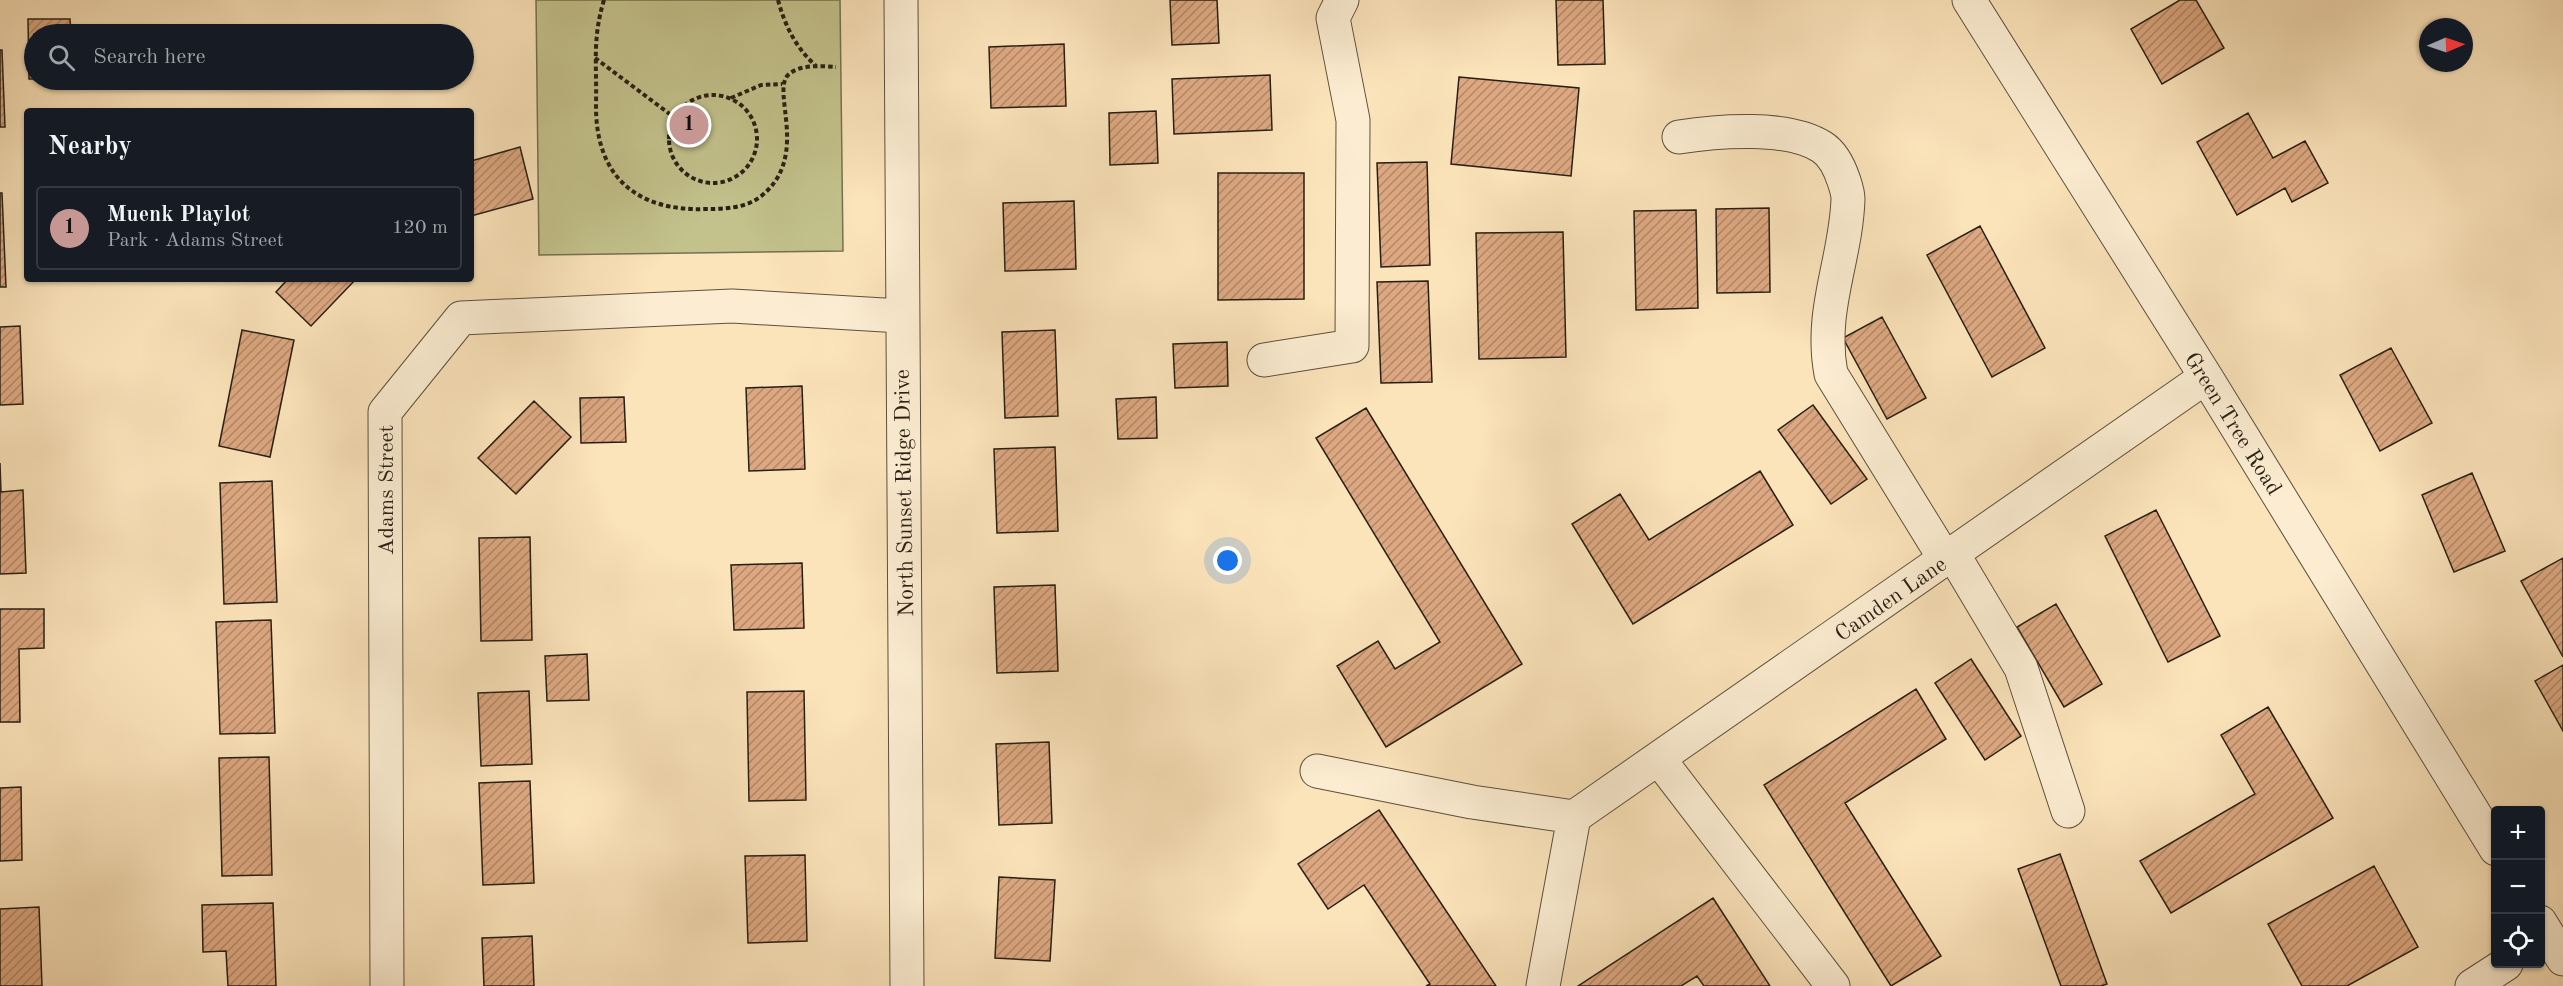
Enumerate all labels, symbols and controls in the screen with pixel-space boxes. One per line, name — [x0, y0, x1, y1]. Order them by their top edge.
north arrow — [2419, 18, 2473, 72]
search box — [24, 24, 474, 90]
icon: search — [45, 41, 78, 74]
text: Search here — [93, 46, 206, 68]
pin: 1 — [670, 102, 708, 148]
text: Nearby — [48, 134, 132, 160]
text: Muenk Playlot — [107, 204, 250, 226]
text: 1 — [64, 218, 75, 238]
text: 120 m — [392, 218, 448, 238]
text: Park · Adams Street — [107, 231, 284, 251]
street label: Green Tree Road — [2180, 349, 2285, 499]
street label: North Sunset Ridge Drive — [892, 369, 918, 617]
street label: Adams Street — [376, 425, 398, 555]
your location — [1213, 546, 1242, 575]
street label: Camden Lane — [1831, 553, 1951, 646]
map controls — [2491, 806, 2545, 968]
button: + — [2491, 806, 2545, 860]
button: − — [2491, 860, 2545, 914]
button: locate — [2491, 914, 2545, 968]

